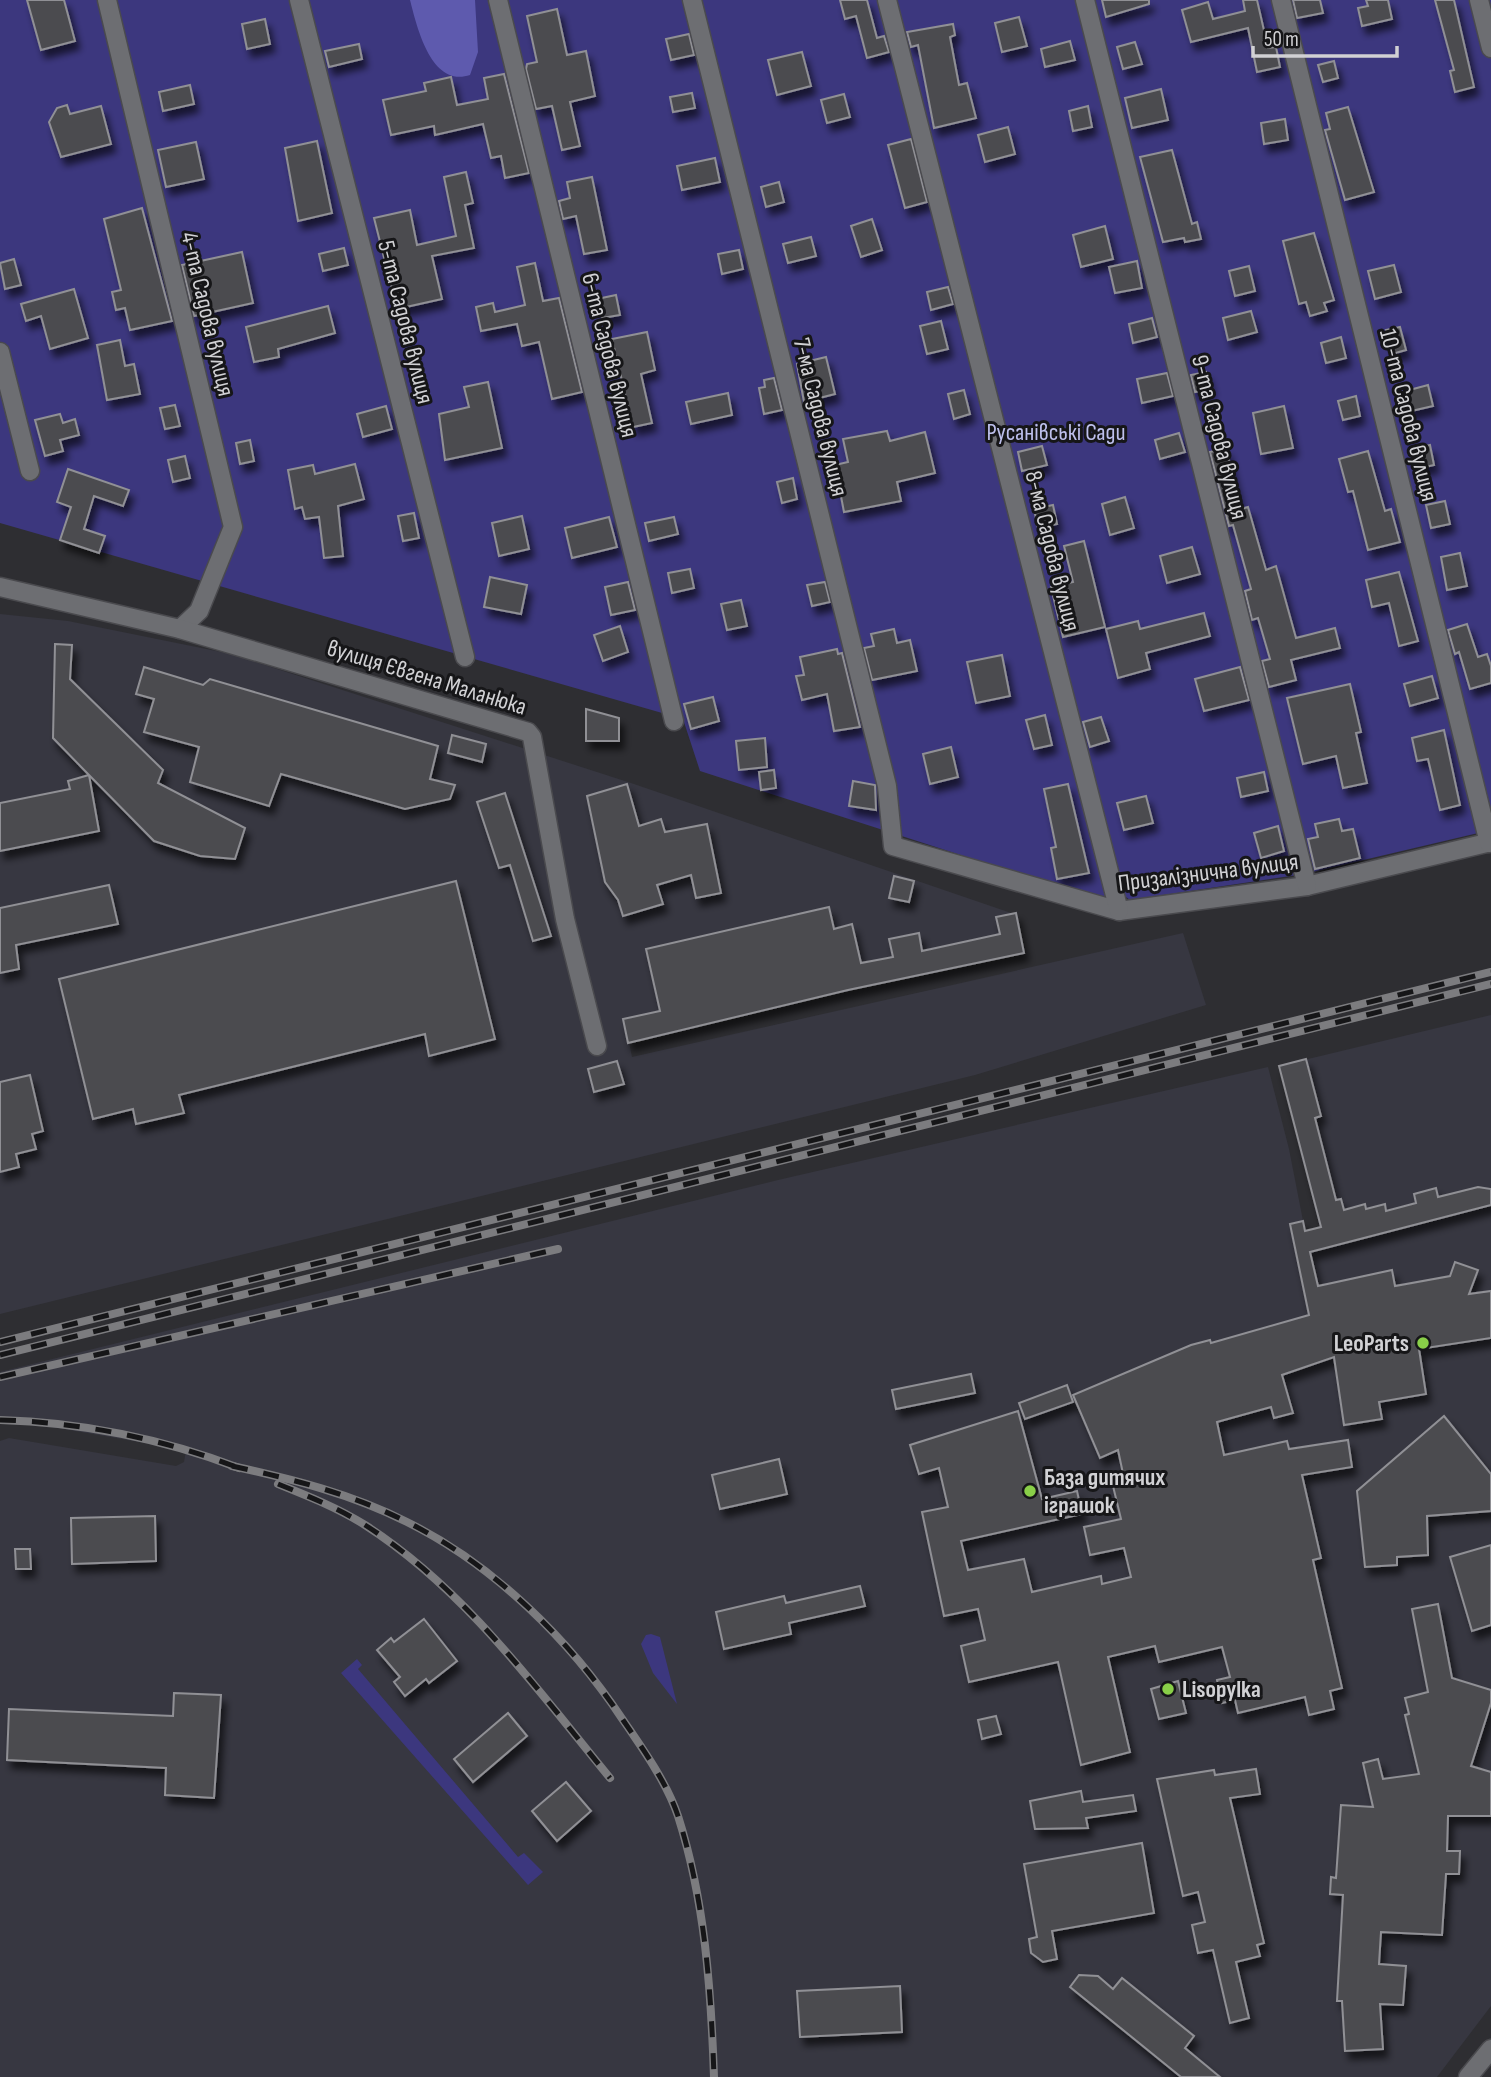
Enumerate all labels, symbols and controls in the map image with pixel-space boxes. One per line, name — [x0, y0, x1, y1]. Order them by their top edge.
scale bar — [1253, 14, 1396, 58]
text: 50 m — [1264, 27, 1299, 52]
street label: 4-та Садова вулиця — [175, 229, 241, 399]
street label: 5-та Садова вулиця — [371, 237, 440, 407]
street label: 6-та Садова вулиця — [575, 270, 644, 440]
street label: 10-та Садова вулиця — [1373, 326, 1444, 504]
street label: 7-ма Садова вулиця — [787, 335, 854, 499]
street label: 9-та Садова вулиця — [1185, 352, 1254, 522]
park label: Русанівські Сади — [986, 418, 1126, 447]
street label: 8-ма Садова вулиця — [1019, 468, 1086, 634]
street label: вулиця Євгена Маланюка — [324, 633, 530, 722]
street label: Призалізнична вулиця — [1116, 847, 1300, 898]
place label: LeoParts — [1334, 1329, 1409, 1358]
marker: LeoParts — [1415, 1335, 1431, 1351]
place label: База дитячих іграшок — [1044, 1463, 1165, 1520]
marker: База дитячих іграшок — [1022, 1483, 1038, 1499]
place label: Lisopylka — [1182, 1675, 1261, 1704]
marker: Lisopylka — [1160, 1681, 1176, 1697]

